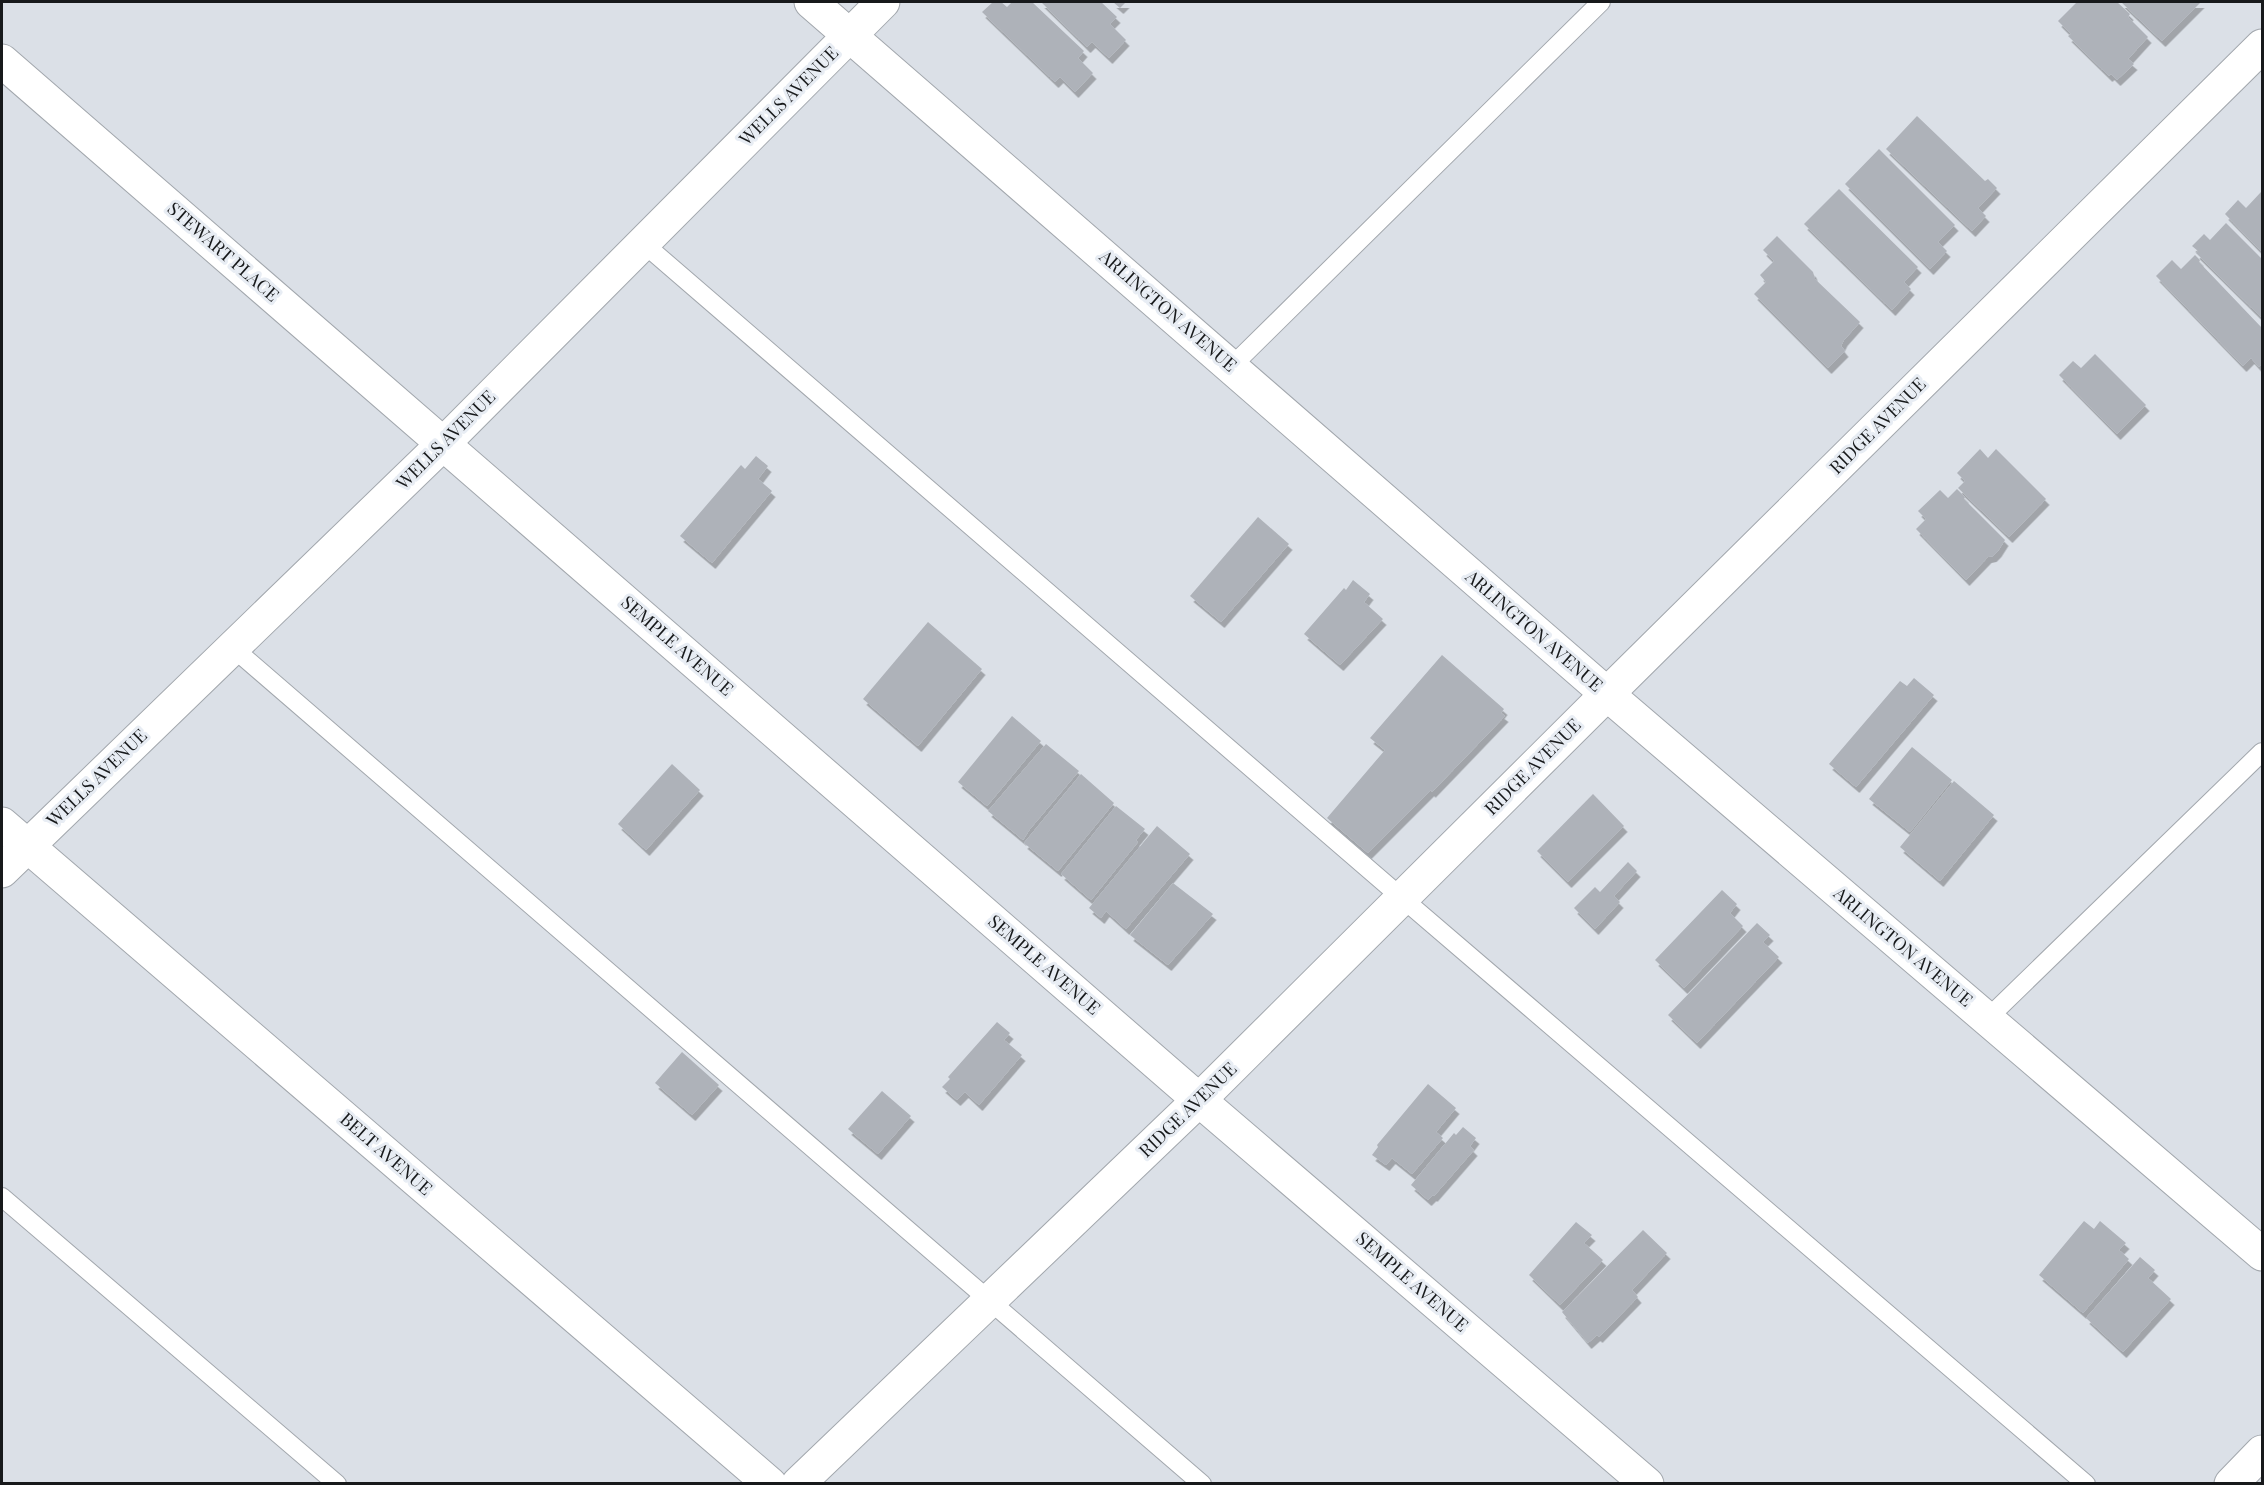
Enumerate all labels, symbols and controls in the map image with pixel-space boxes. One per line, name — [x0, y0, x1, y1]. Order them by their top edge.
street label: WELLS AVENUE — [733, 41, 843, 151]
street label: STEWART PLACE — [163, 196, 285, 306]
street label: ARLINGTON AVENUE — [1094, 243, 1242, 376]
street label: RIDGE AVENUE — [1824, 372, 1931, 479]
street label: WELLS AVENUE — [390, 385, 500, 495]
street label: ARLINGTON AVENUE — [1460, 563, 1608, 696]
street label: SEMPLE AVENUE — [617, 590, 739, 701]
street label: RIDGE AVENUE — [1479, 713, 1586, 820]
street label: WELLS AVENUE — [40, 723, 152, 832]
street label: ARLINGTON AVENUE — [1828, 880, 1978, 1011]
street label: SEMPLE AVENUE — [984, 909, 1106, 1020]
street label: RIDGE AVENUE — [1133, 1057, 1241, 1162]
street label: BELT AVENUE — [336, 1107, 438, 1200]
street label: SEMPLE AVENUE — [1352, 1226, 1474, 1337]

